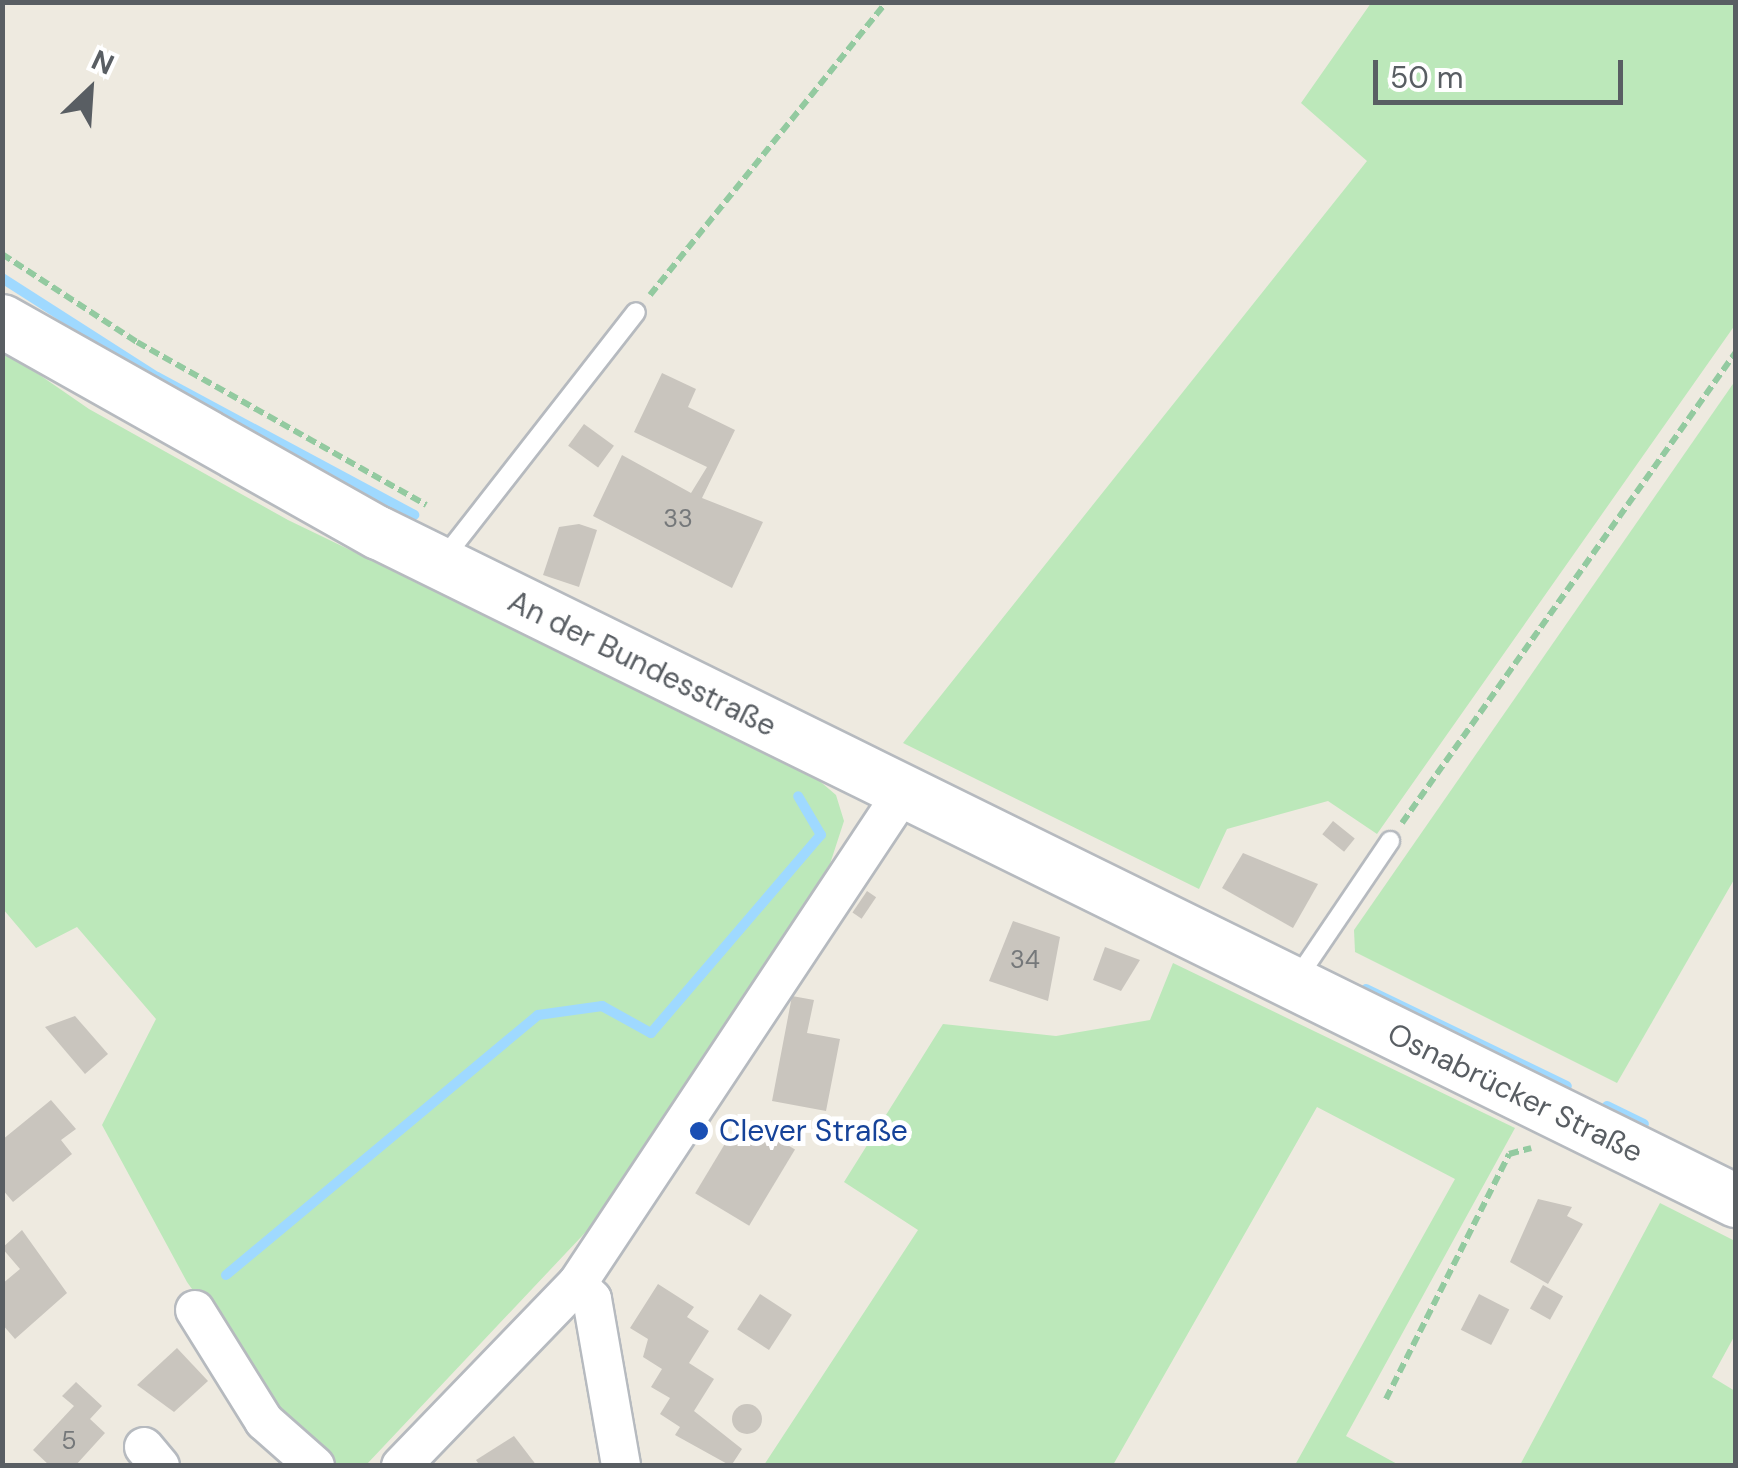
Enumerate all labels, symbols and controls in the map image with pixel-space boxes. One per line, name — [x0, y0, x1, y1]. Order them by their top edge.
north arrow — [40, 40, 140, 140]
scale bar — [1378, 40, 1628, 102]
text: N — [86, 41, 120, 83]
text: 50 m — [1390, 58, 1464, 97]
house number: 33 — [663, 504, 693, 534]
street label: An der Bundesstraße — [502, 583, 782, 745]
house number: 34 — [1010, 945, 1040, 975]
street label: Osnabrücker Straße — [1382, 1016, 1648, 1170]
place label: Clever Straße — [719, 1113, 908, 1149]
marker: Clever Straße — [688, 1120, 710, 1142]
house number: 5 — [61, 1426, 77, 1456]

